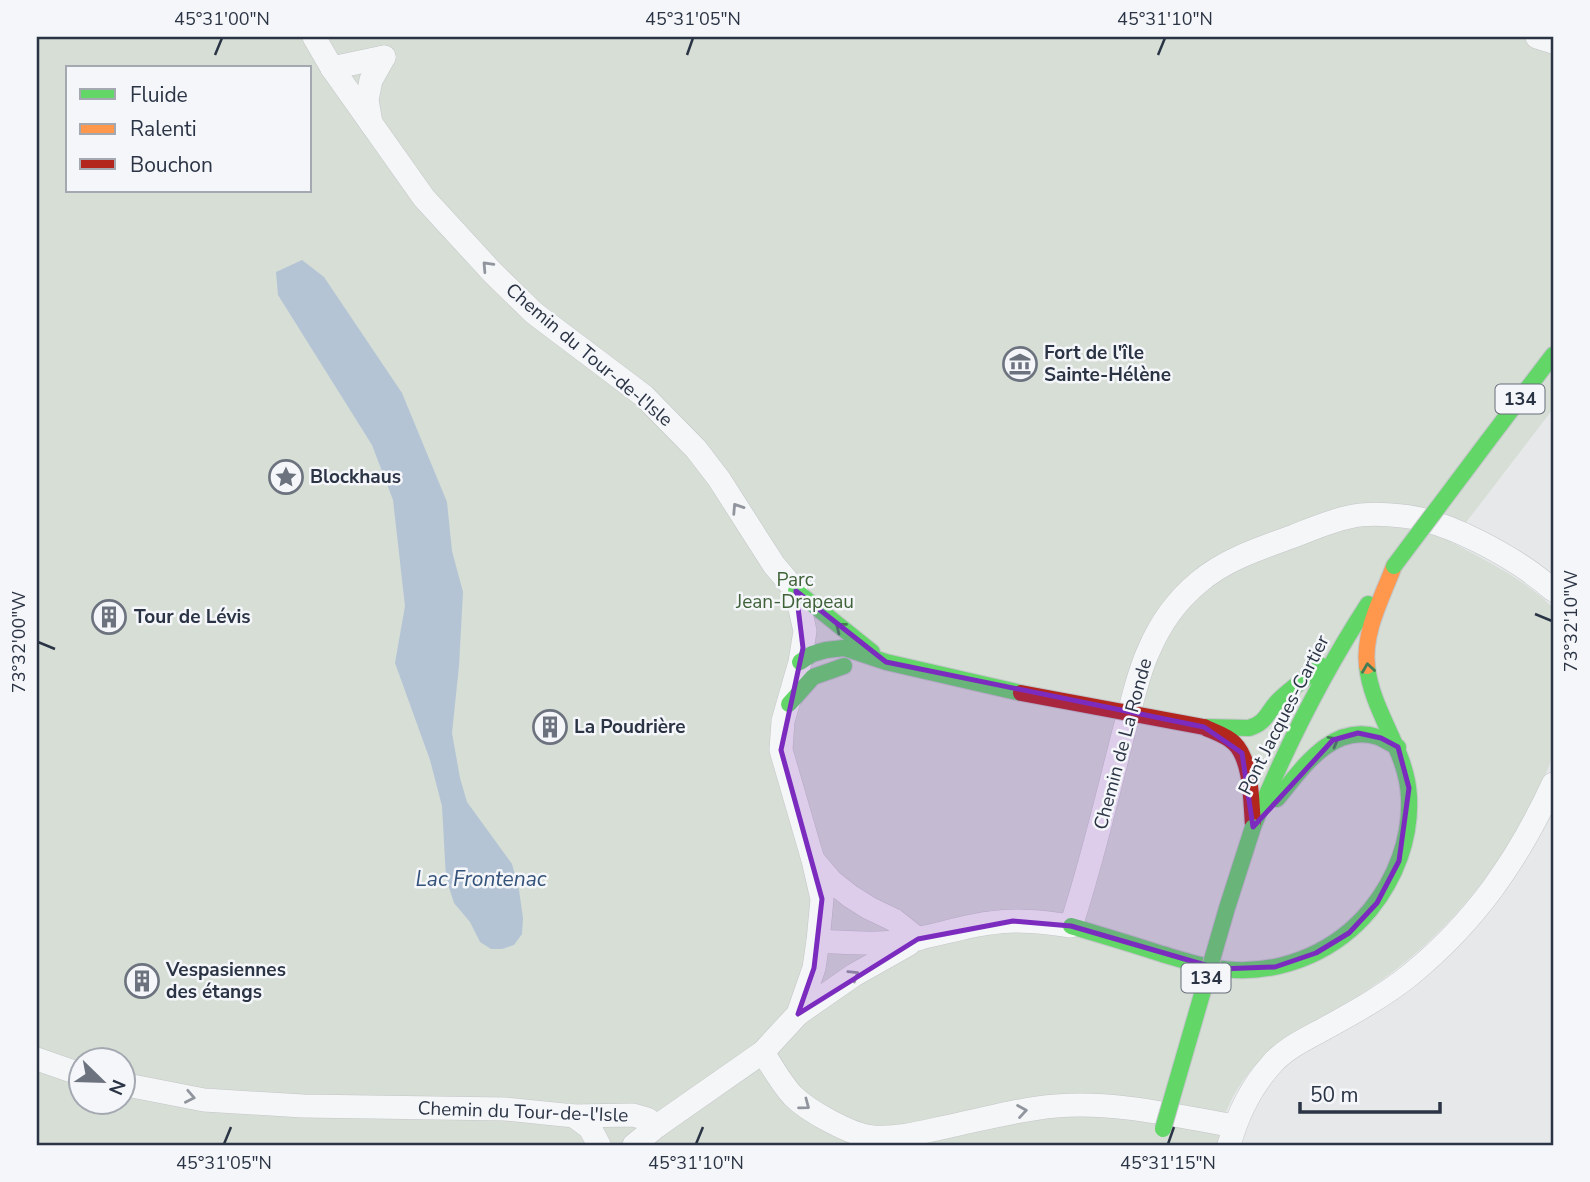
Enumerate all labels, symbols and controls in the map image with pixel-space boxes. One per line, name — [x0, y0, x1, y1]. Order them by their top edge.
text: 45°31'00"N — [174, 7, 270, 31]
text: 45°31'05"N — [645, 7, 741, 31]
text: 45°31'10"N — [1117, 7, 1213, 31]
legend — [66, 66, 312, 192]
text: Fluide — [130, 81, 188, 109]
text: Ralenti — [130, 115, 197, 143]
text: Bouchon — [130, 151, 213, 179]
one-way arrow — [483, 261, 495, 274]
street label: Chemin du Tour-de-l'Isle — [500, 277, 678, 433]
place label: Fort de l'île Sainte-Hélène — [1044, 340, 1171, 388]
museum icon: Fort de l'île Sainte-Hélène — [1001, 345, 1039, 383]
road number: 134 — [1496, 384, 1544, 414]
place icon: Blockhaus — [267, 458, 305, 496]
place label: Blockhaus — [310, 464, 401, 490]
one-way arrow — [732, 502, 745, 515]
park label: Parc Jean-Drapeau — [735, 567, 854, 615]
text: 73°32'10"W — [1559, 570, 1583, 672]
text: 73°32'00"W — [7, 591, 31, 693]
building icon: Tour de Lévis — [90, 598, 128, 636]
place label: Tour de Lévis — [134, 604, 251, 630]
one-way arrow — [836, 623, 848, 636]
street label: Pont Jacques-Cartier — [1232, 630, 1336, 799]
street label: Chemin de La Ronde — [1088, 655, 1158, 833]
one-way arrow — [1361, 662, 1376, 674]
building icon: La Poudrière — [531, 708, 569, 746]
place label: La Poudrière — [574, 714, 686, 740]
one-way arrow — [1327, 736, 1339, 749]
water label: Lac Frontenac — [415, 865, 547, 893]
place label: Vespasiennes des étangs — [165, 957, 286, 1005]
building icon: Vespasiennes des étangs — [123, 962, 161, 1000]
road number: 134 — [1182, 964, 1230, 993]
one-way arrow — [846, 971, 859, 983]
north arrow — [66, 1046, 136, 1116]
scale bar — [1300, 1070, 1440, 1114]
text: N — [102, 1076, 131, 1099]
text: 50 m — [1310, 1081, 1359, 1109]
one-way arrow — [183, 1089, 195, 1104]
street label: Chemin du Tour-de-l'Isle — [417, 1095, 629, 1129]
one-way arrow — [797, 1097, 810, 1110]
one-way arrow — [1016, 1104, 1028, 1119]
text: 45°31'05"N — [176, 1151, 272, 1175]
text: 45°31'10"N — [648, 1151, 744, 1175]
text: 45°31'15"N — [1120, 1151, 1216, 1175]

